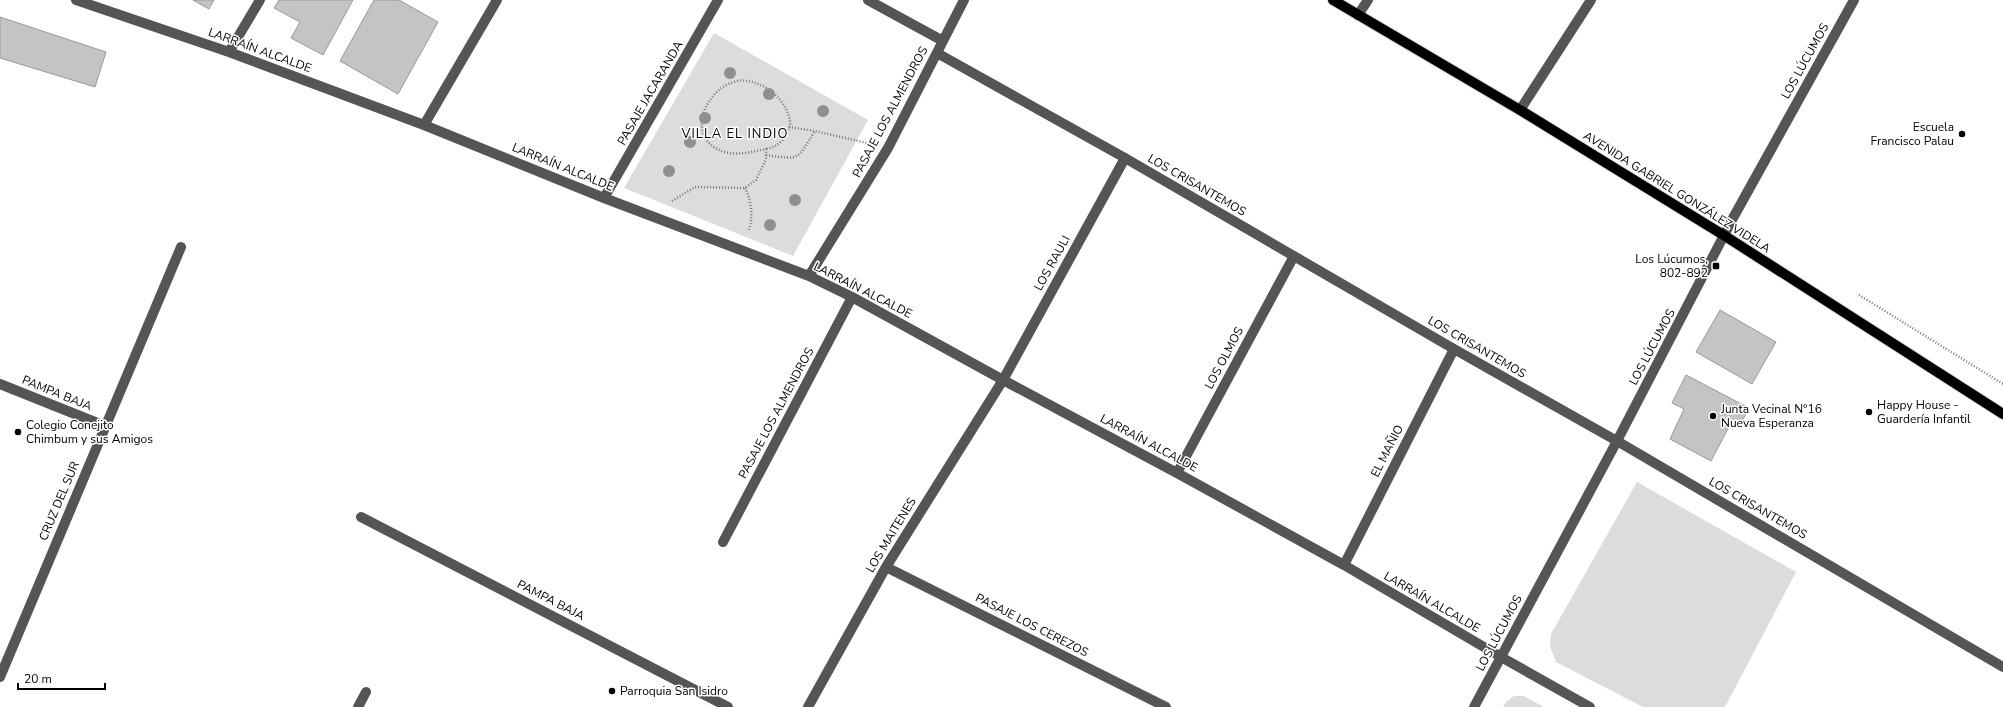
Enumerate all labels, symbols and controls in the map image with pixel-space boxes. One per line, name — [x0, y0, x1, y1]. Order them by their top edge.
street label: LOS LÚCUMOS — [1778, 20, 1832, 102]
street label: LARRAÍN ALCALDE — [206, 24, 314, 76]
street label: PASAJE JACARANDA — [614, 38, 687, 148]
street label: PASAJE LOS ALMENDROS — [849, 44, 931, 180]
place label: Escuela Francisco Palau — [1871, 119, 1954, 149]
district label: VILLA EL INDIO — [681, 125, 788, 143]
street label: AVENIDA GABRIEL GONZÁLEZ VIDELA — [1580, 128, 1774, 257]
marker: Escuela Francisco Palau — [1957, 129, 1967, 139]
street label: LARRAÍN ALCALDE — [510, 139, 616, 195]
street label: LOS CRISANTEMOS — [1145, 150, 1249, 220]
street label: LOS RAULI — [1030, 233, 1074, 293]
place label: Los Lúcumos, 802-892 — [1635, 251, 1708, 281]
street label: LARRAÍN ALCALDE — [811, 258, 915, 322]
marker: Los Lúcumos, 802-892 — [1711, 261, 1721, 271]
street label: LOS LÚCUMOS — [1625, 306, 1679, 388]
street label: LOS CRISANTEMOS — [1425, 312, 1529, 382]
street label: LOS OLMOS — [1201, 324, 1247, 392]
street label: PASAJE LOS ALMENDROS — [735, 345, 817, 481]
street label: PAMPA BAJA — [20, 372, 95, 414]
place label: Happy House - Guardería Infantil — [1877, 397, 1971, 427]
place label: Junta Vecinal N°16 Nueva Esperanza — [1720, 401, 1822, 431]
marker: Happy House - Guardería Infantil — [1864, 407, 1874, 417]
street label: LARRAÍN ALCALDE — [1097, 410, 1201, 476]
marker: Junta Vecinal N°16 Nueva Esperanza — [1708, 411, 1718, 421]
place label: Colegio Conejito Chimbum y sus Amigos — [26, 417, 153, 447]
street label: EL MAÑIO — [1367, 422, 1407, 480]
marker: Colegio Conejito Chimbum y sus Amigos — [13, 427, 23, 437]
street label: CRUZ DEL SUR — [35, 459, 83, 543]
street label: LOS CRISANTEMOS — [1706, 473, 1810, 543]
street label: LOS MAITENES — [862, 494, 920, 576]
street label: LARRAÍN ALCALDE — [1381, 568, 1483, 636]
street label: PAMPA BAJA — [514, 576, 588, 624]
street label: PASAJE LOS CEREZOS — [973, 589, 1091, 661]
street label: LOS LÚCUMOS — [1472, 592, 1526, 674]
scale bar — [18, 665, 105, 691]
text: 20 m — [24, 671, 52, 687]
place label: Parroquia San Isidro — [620, 683, 728, 699]
marker: Parroquia San Isidro — [607, 686, 617, 696]

